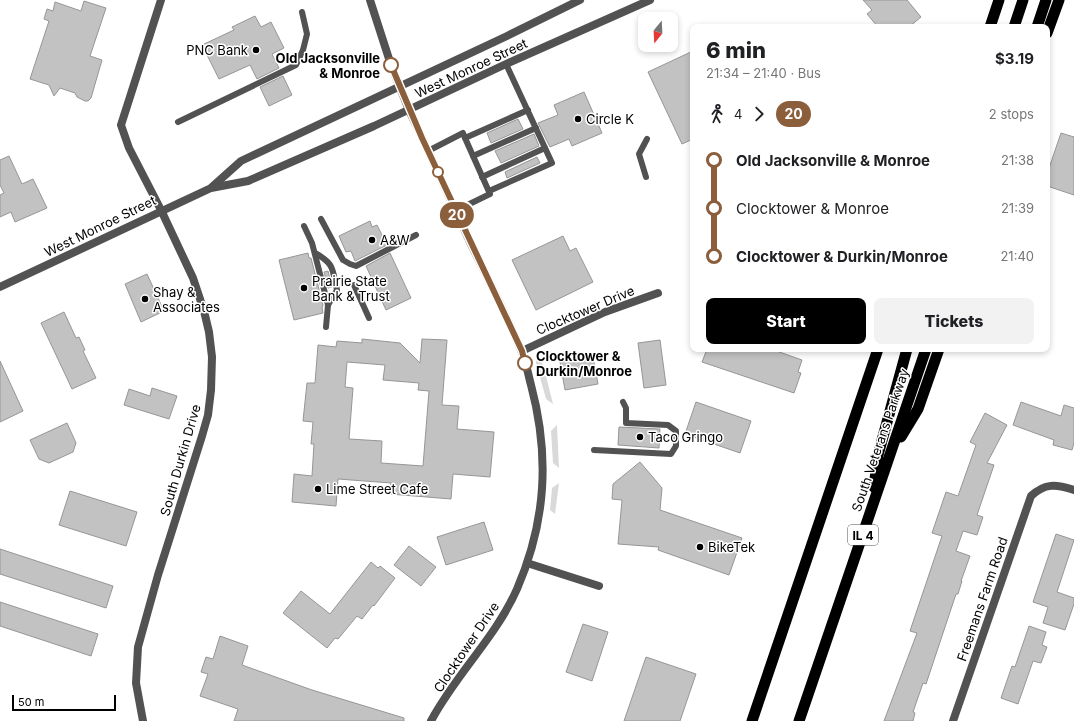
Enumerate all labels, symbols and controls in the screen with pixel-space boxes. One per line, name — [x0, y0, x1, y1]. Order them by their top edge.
north arrow — [638, 12, 678, 52]
map controls — [638, 12, 678, 52]
street label: West Monroe Street — [412, 35, 530, 101]
text: 6 min — [706, 37, 766, 63]
place label: PNC Bank — [186, 42, 248, 58]
marker: PNC Bank — [251, 45, 261, 55]
text: $3.19 — [995, 49, 1034, 68]
place label: Old Jacksonville & Monroe — [276, 50, 380, 81]
marker: Old Jacksonville & Monroe — [383, 57, 399, 73]
text: 21:34 – 21:40 · Bus — [706, 65, 821, 81]
icon: walk — [706, 103, 728, 125]
icon: forward — [748, 103, 770, 125]
text: 20 — [784, 105, 803, 122]
text: 4 — [734, 106, 742, 122]
text: 2 stops — [989, 106, 1034, 122]
place label: Circle K — [586, 111, 634, 127]
marker: Circle K — [573, 114, 583, 124]
text: Old Jacksonville & Monroe — [736, 151, 930, 170]
text: 21:38 — [1001, 152, 1034, 168]
unlabelled marker — [432, 166, 444, 178]
street label: West Monroe Street — [42, 192, 158, 260]
text: Clocktower & Monroe — [736, 199, 889, 218]
text: 21:39 — [1001, 200, 1034, 216]
line badge: 20 — [439, 202, 475, 228]
text: 20 — [448, 206, 466, 223]
place label: A&W — [380, 232, 410, 248]
marker: A&W — [367, 235, 377, 245]
text: Clocktower & Durkin/Monroe — [736, 247, 948, 266]
text: 21:40 — [1000, 248, 1034, 264]
place label: Prairie State Bank & Trust — [312, 273, 390, 304]
street label: Clocktower Drive — [533, 282, 637, 338]
marker: Prairie State Bank & Trust — [299, 283, 309, 293]
place label: Shay & Associates — [153, 284, 220, 315]
marker: Shay & Associates — [140, 294, 150, 304]
button: Start — [706, 298, 866, 344]
button: Tickets — [874, 298, 1034, 344]
place label: Clocktower & Durkin/Monroe — [536, 348, 632, 379]
marker: Clocktower & Durkin/Monroe — [517, 355, 533, 371]
street label: South Veterans Parkway — [848, 366, 912, 514]
street label: South Durkin Drive — [156, 402, 204, 518]
place label: Taco Gringo — [648, 429, 723, 445]
marker: Taco Gringo — [635, 432, 645, 442]
place label: Lime Street Cafe — [326, 481, 428, 497]
marker: Lime Street Cafe — [313, 484, 323, 494]
road number: IL 4 — [848, 525, 878, 545]
street label: Freemans Farm Road — [953, 535, 1011, 663]
place label: BikeTek — [708, 539, 755, 555]
marker: BikeTek — [695, 542, 705, 552]
street label: Clocktower Drive — [430, 599, 502, 695]
scale bar — [12, 693, 116, 712]
text: 50 m — [18, 695, 44, 709]

